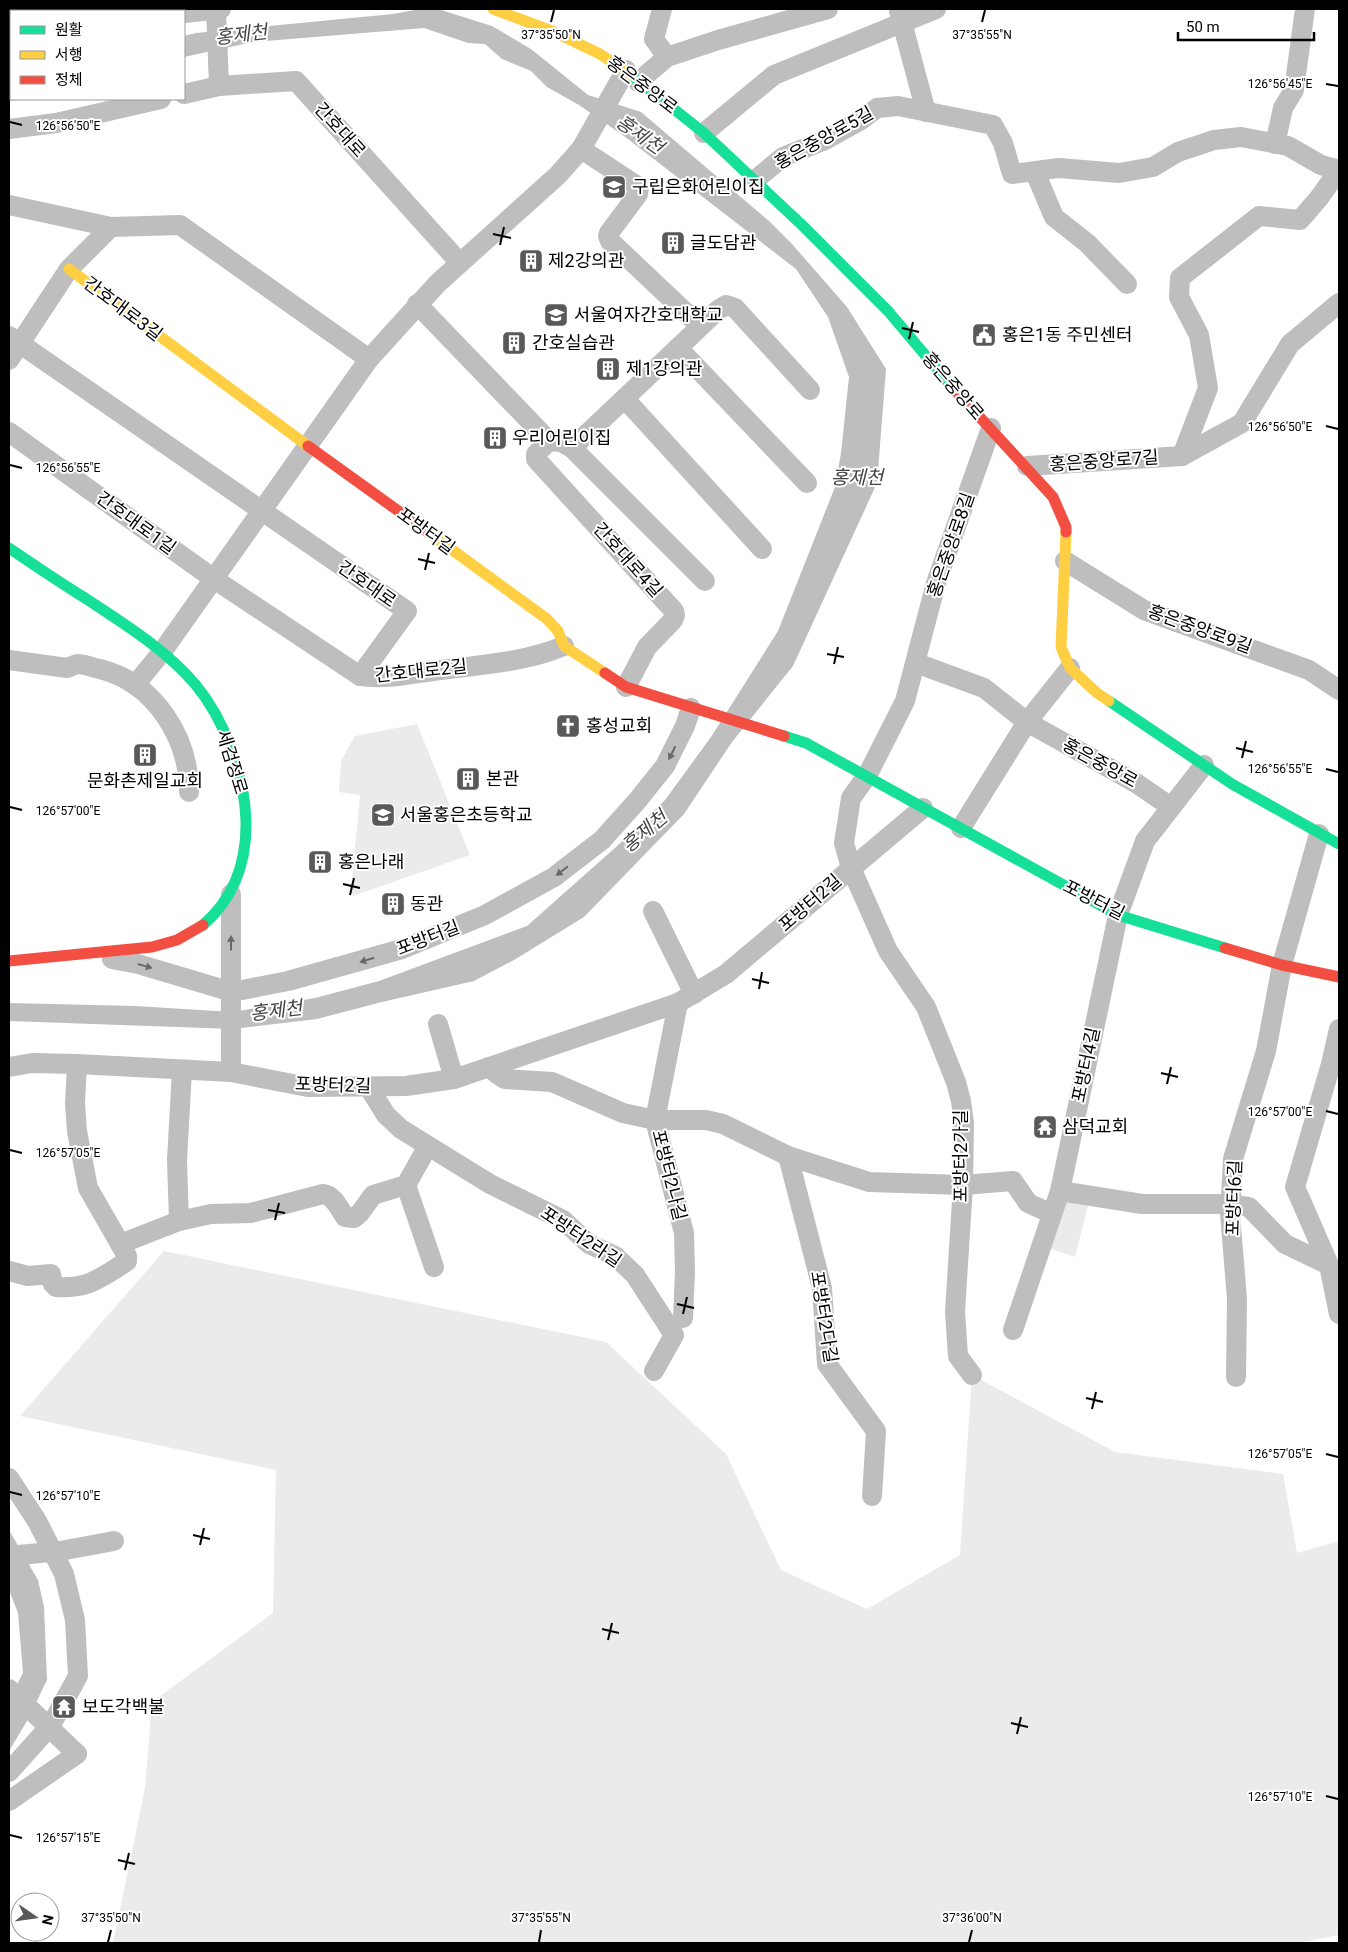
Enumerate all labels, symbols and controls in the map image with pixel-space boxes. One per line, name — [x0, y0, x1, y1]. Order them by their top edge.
legend — [10, 10, 185, 100]
scale bar — [1178, 10, 1314, 42]
text: 50 m — [1186, 18, 1220, 36]
water label: 홍제천 — [214, 20, 270, 49]
text: 원활 — [55, 21, 83, 39]
text: 37°35'50"N — [521, 28, 581, 42]
text: 37°35'55"N — [952, 28, 1012, 42]
text: 서행 — [55, 46, 83, 64]
street label: 홍은중앙로 — [603, 51, 682, 118]
text: 정체 — [55, 71, 83, 89]
text: 126°56'45"E — [1248, 77, 1312, 91]
street label: 간호대로 — [310, 98, 370, 161]
street label: 홍은중앙로5길 — [771, 102, 877, 173]
water label: 홍제천 — [612, 110, 669, 160]
text: 126°56'50"E — [36, 119, 100, 133]
school or university icon: 구립은화어린이집 — [601, 174, 627, 200]
place label: 구립은화어린이집 — [632, 176, 764, 197]
building icon: 글도담관 — [660, 230, 686, 256]
place label: 글도담관 — [690, 232, 757, 253]
building icon: 제2강의관 — [518, 248, 544, 274]
place label: 제2강의관 — [548, 250, 625, 271]
street label: 간호대로3길 — [80, 272, 167, 345]
school or university icon: 서울여자간호대학교 — [543, 302, 569, 328]
place label: 서울여자간호대학교 — [574, 304, 723, 325]
public building icon: 홍은1동 주민센터 — [971, 322, 997, 348]
place label: 홍은1동 주민센터 — [1002, 324, 1133, 345]
building icon: 간호실습관 — [501, 330, 527, 356]
place label: 간호실습관 — [532, 332, 615, 353]
street label: 홍은중앙로 — [918, 348, 988, 424]
building icon: 제1강의관 — [595, 356, 621, 382]
place label: 제1강의관 — [626, 358, 703, 379]
text: 126°56'50"E — [1248, 420, 1312, 434]
building icon: 우리어린이집 — [482, 425, 508, 451]
place label: 우리어린이집 — [512, 427, 611, 448]
street label: 홍은중앙로7길 — [1049, 446, 1159, 475]
text: 126°56'55"E — [36, 461, 100, 475]
water label: 홍제천 — [831, 466, 885, 489]
street label: 간호대로1길 — [93, 487, 180, 558]
street label: 홍은중앙로8길 — [923, 490, 978, 600]
street label: 포방터길 — [393, 503, 459, 559]
street label: 간호대로4길 — [589, 518, 667, 601]
street label: 간호대로 — [334, 556, 400, 611]
street label: 홍은중앙로9길 — [1145, 600, 1255, 657]
street label: 간호대로2길 — [374, 655, 468, 686]
church icon: 홍성교회 — [555, 713, 581, 739]
place label: 홍성교회 — [586, 715, 652, 736]
street label: 세검정로 — [213, 727, 252, 797]
street label: 홍은중앙로 — [1059, 733, 1142, 792]
building icon: 문화촌제일교회 — [132, 742, 158, 768]
one-way arrow — [668, 745, 676, 760]
text: 126°56'55"E — [1248, 762, 1312, 776]
building icon: 본관 — [455, 766, 481, 792]
place label: 본관 — [486, 768, 520, 789]
place label: 문화촌제일교회 — [87, 770, 203, 791]
school or university icon: 서울홍은초등학교 — [370, 802, 396, 828]
text: 126°57'00"E — [36, 804, 100, 818]
place label: 서울홍은초등학교 — [400, 804, 532, 825]
water label: 홍제천 — [617, 805, 673, 857]
building icon: 홍은나래 — [307, 849, 333, 875]
place label: 홍은나래 — [338, 851, 404, 872]
one-way arrow — [556, 865, 569, 876]
street label: 포방터2길 — [774, 870, 845, 936]
street label: 포방터길 — [1060, 875, 1129, 924]
building icon: 동관 — [380, 891, 406, 917]
place label: 동관 — [410, 893, 444, 914]
street label: 포방터길 — [393, 916, 463, 959]
one-way arrow — [227, 935, 235, 951]
one-way arrow — [360, 956, 375, 964]
one-way arrow — [137, 962, 152, 970]
water label: 홍제천 — [249, 996, 305, 1025]
street label: 포방터4길 — [1067, 1025, 1104, 1104]
street label: 포방터2길 — [294, 1073, 372, 1096]
text: 126°57'00"E — [1248, 1105, 1312, 1119]
street label: 포방터2가길 — [950, 1110, 971, 1202]
temple icon: 삼덕교회 — [1032, 1114, 1058, 1140]
place label: 삼덕교회 — [1062, 1116, 1128, 1137]
street label: 포방터2나길 — [648, 1127, 691, 1223]
text: 126°57'05"E — [36, 1146, 100, 1160]
street label: 포방터6길 — [1222, 1159, 1245, 1237]
street label: 포방터2라길 — [537, 1202, 626, 1271]
street label: 포방터2다길 — [807, 1269, 842, 1364]
text: 126°57'05"E — [1248, 1447, 1312, 1461]
text: 126°57'10"E — [36, 1489, 100, 1503]
temple icon: 보도각백불 — [51, 1694, 77, 1720]
place label: 보도각백불 — [82, 1696, 165, 1717]
text: 126°57'10"E — [1248, 1790, 1312, 1804]
text: 126°57'15"E — [36, 1831, 100, 1845]
north arrow — [10, 1892, 60, 1942]
text: 37°35'50"N — [81, 1911, 141, 1925]
text: 37°35'55"N — [511, 1911, 571, 1925]
text: 37°36'00"N — [942, 1911, 1002, 1925]
text: N — [39, 1913, 57, 1927]

